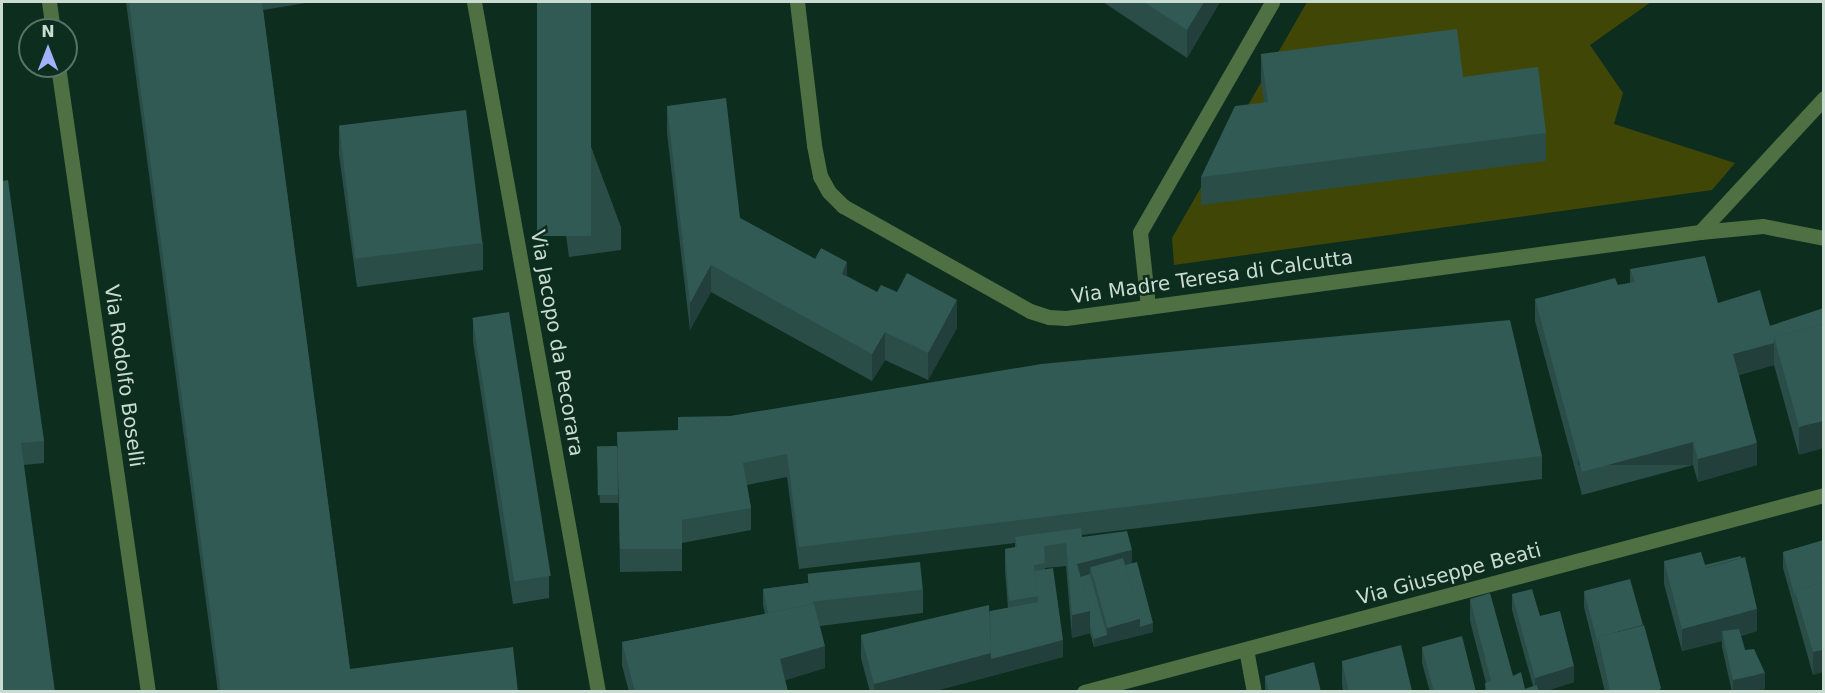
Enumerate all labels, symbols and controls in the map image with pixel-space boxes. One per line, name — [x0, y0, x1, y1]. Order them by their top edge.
north arrow — [18, 18, 78, 78]
text: N — [41, 22, 55, 41]
street label: Via Jacopo da Pecorara — [525, 228, 589, 458]
street label: Via Madre Teresa di Calcutta — [1070, 245, 1354, 309]
street label: Via Rodolfo Boselli — [99, 283, 149, 469]
street label: Via Giuseppe Beati — [1354, 538, 1544, 610]

